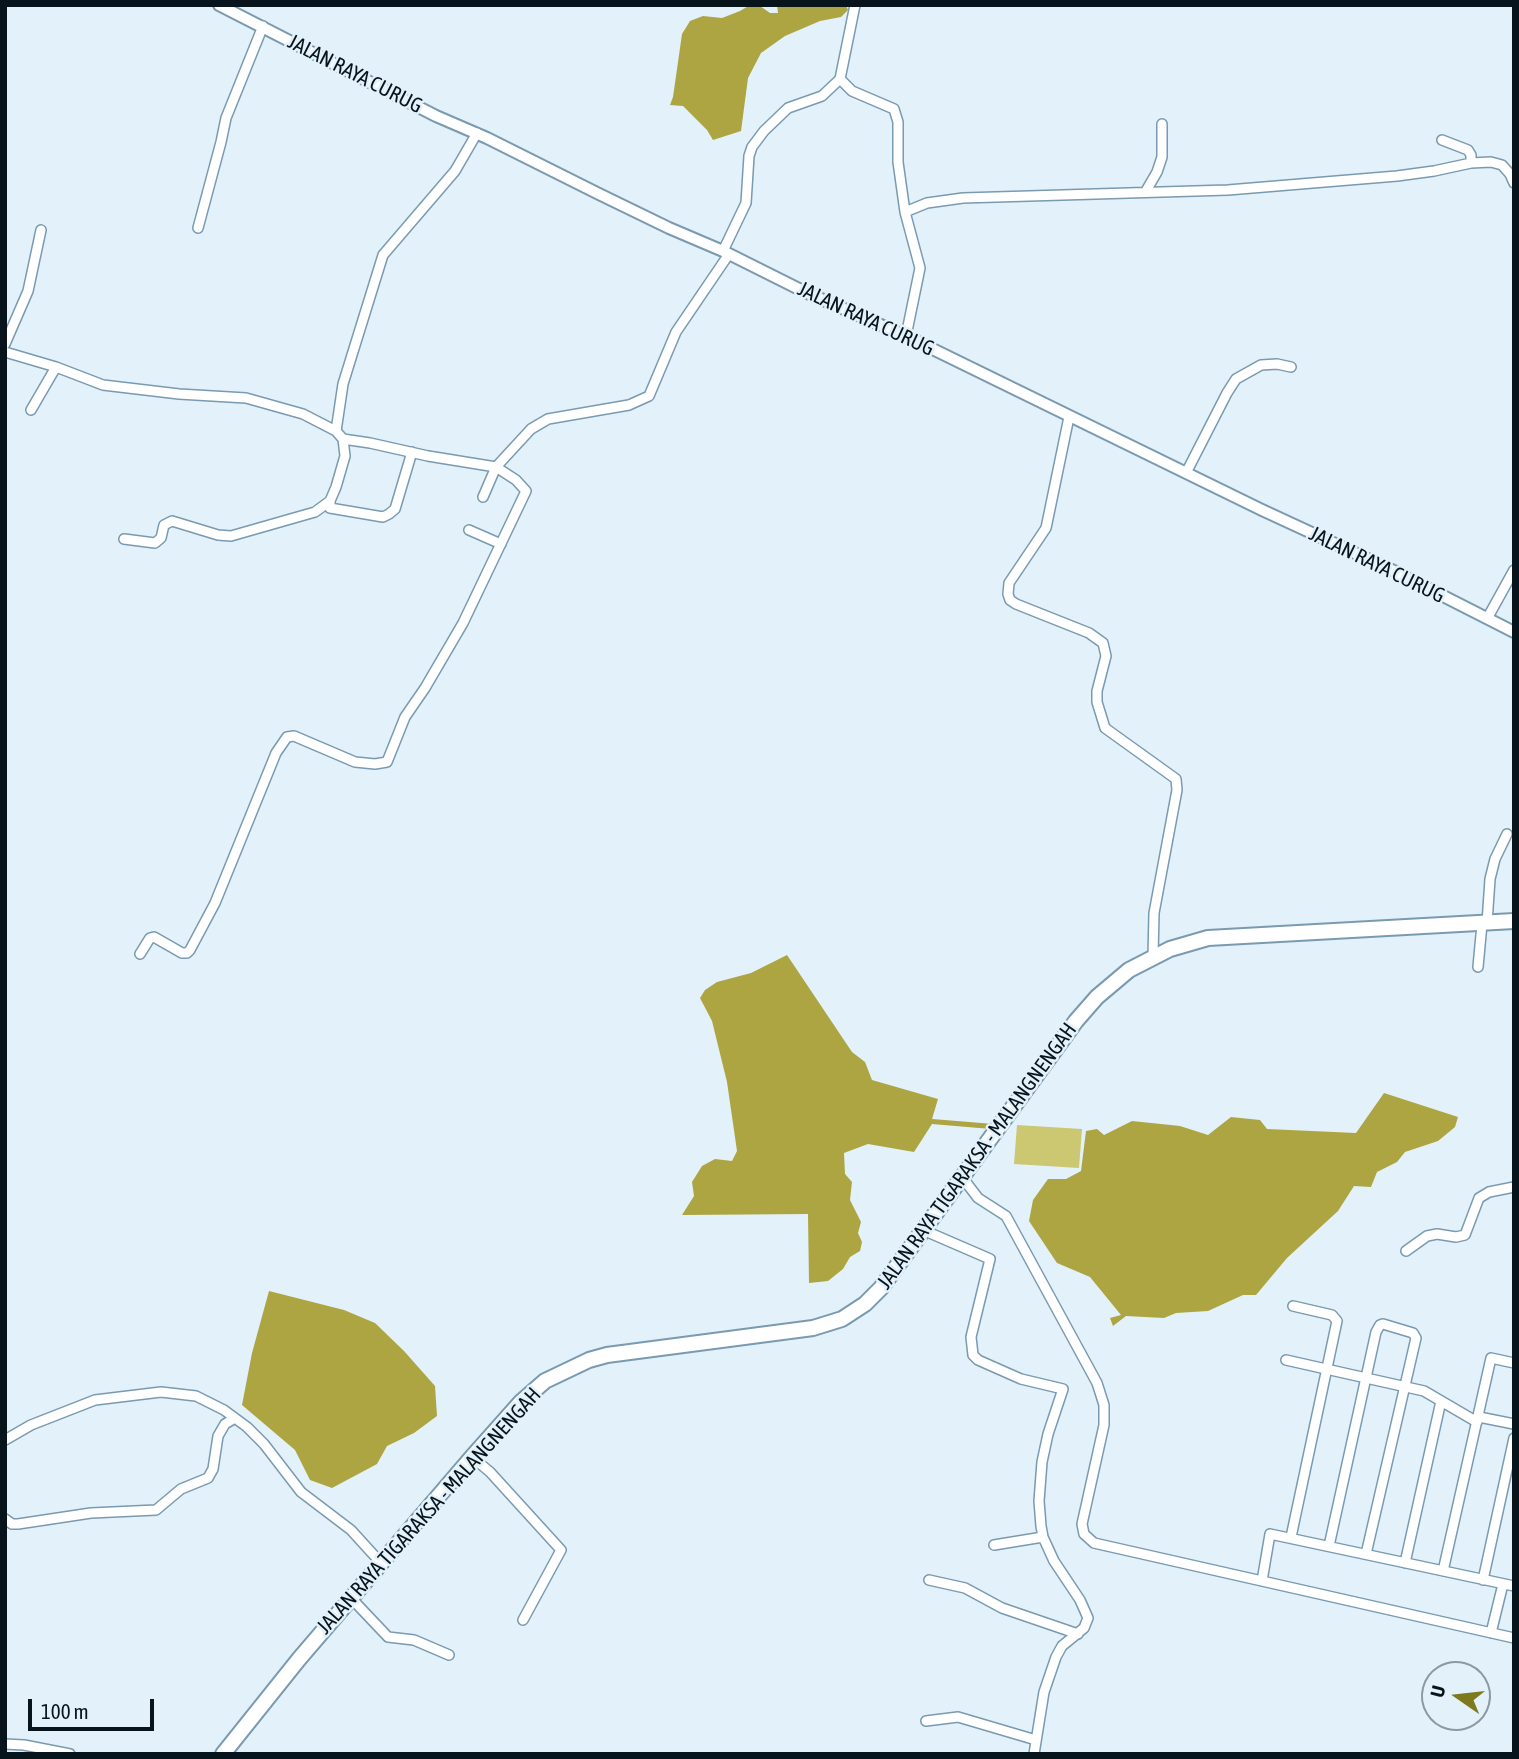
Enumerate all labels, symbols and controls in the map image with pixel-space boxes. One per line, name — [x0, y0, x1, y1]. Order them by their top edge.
street label: JALAN RAYA CURUG — [283, 29, 427, 119]
street label: JALAN RAYA CURUG — [794, 276, 938, 362]
street label: JALAN RAYA CURUG — [1305, 521, 1449, 609]
street label: JALAN RAYA TIGARAKSA - MALANGNENGAH — [872, 1018, 1082, 1294]
street label: JALAN RAYA TIGARAKSA - MALANGNENGAH — [312, 1383, 546, 1639]
north arrow — [1421, 1661, 1491, 1731]
text: U — [1426, 1683, 1450, 1700]
scale bar — [32, 1686, 158, 1730]
text: 100 m — [41, 1699, 89, 1723]

